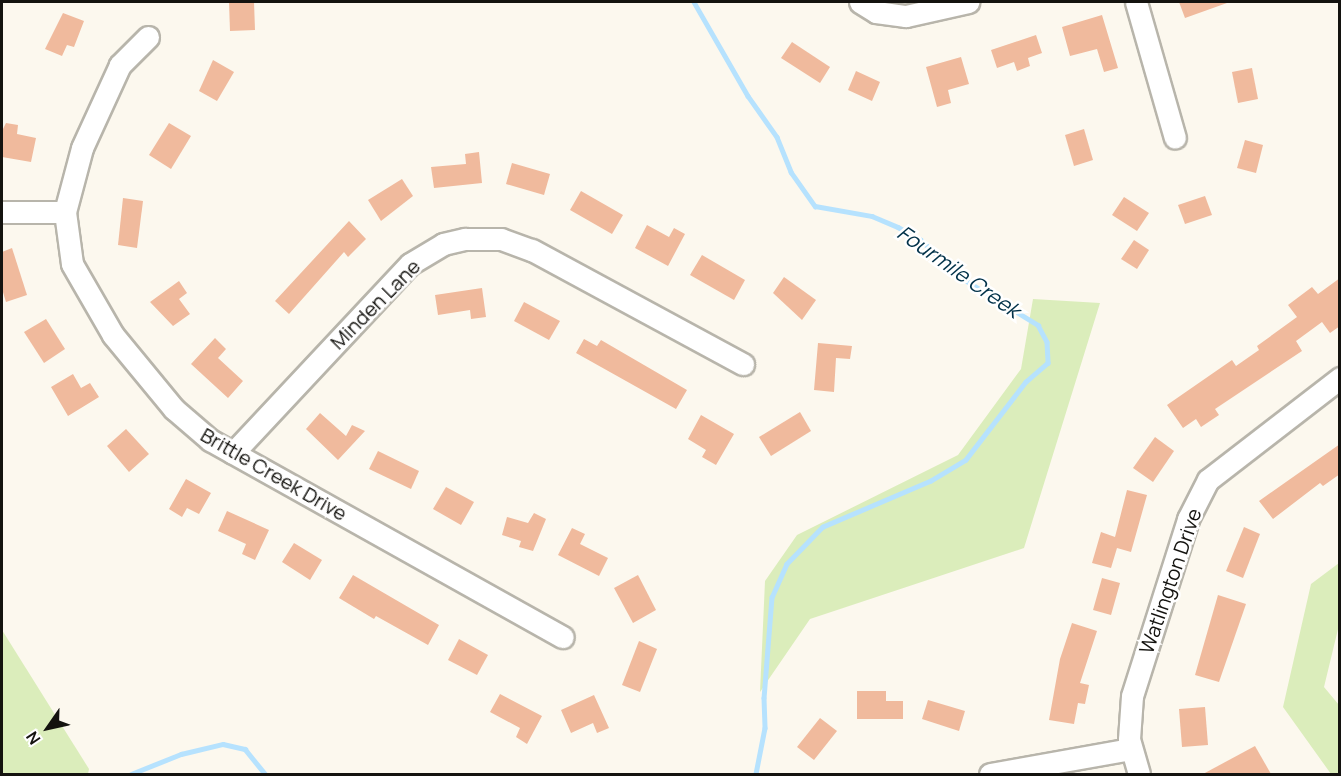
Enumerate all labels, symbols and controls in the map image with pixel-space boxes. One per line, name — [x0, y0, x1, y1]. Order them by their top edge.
water label: Fourmile Creek — [893, 219, 1025, 323]
street label: Minden Lane — [325, 254, 425, 354]
street label: Brittle Creek Drive — [197, 422, 351, 526]
street label: Watlington Drive — [1134, 505, 1206, 657]
north arrow — [18, 698, 78, 758]
text: N — [21, 727, 45, 749]

